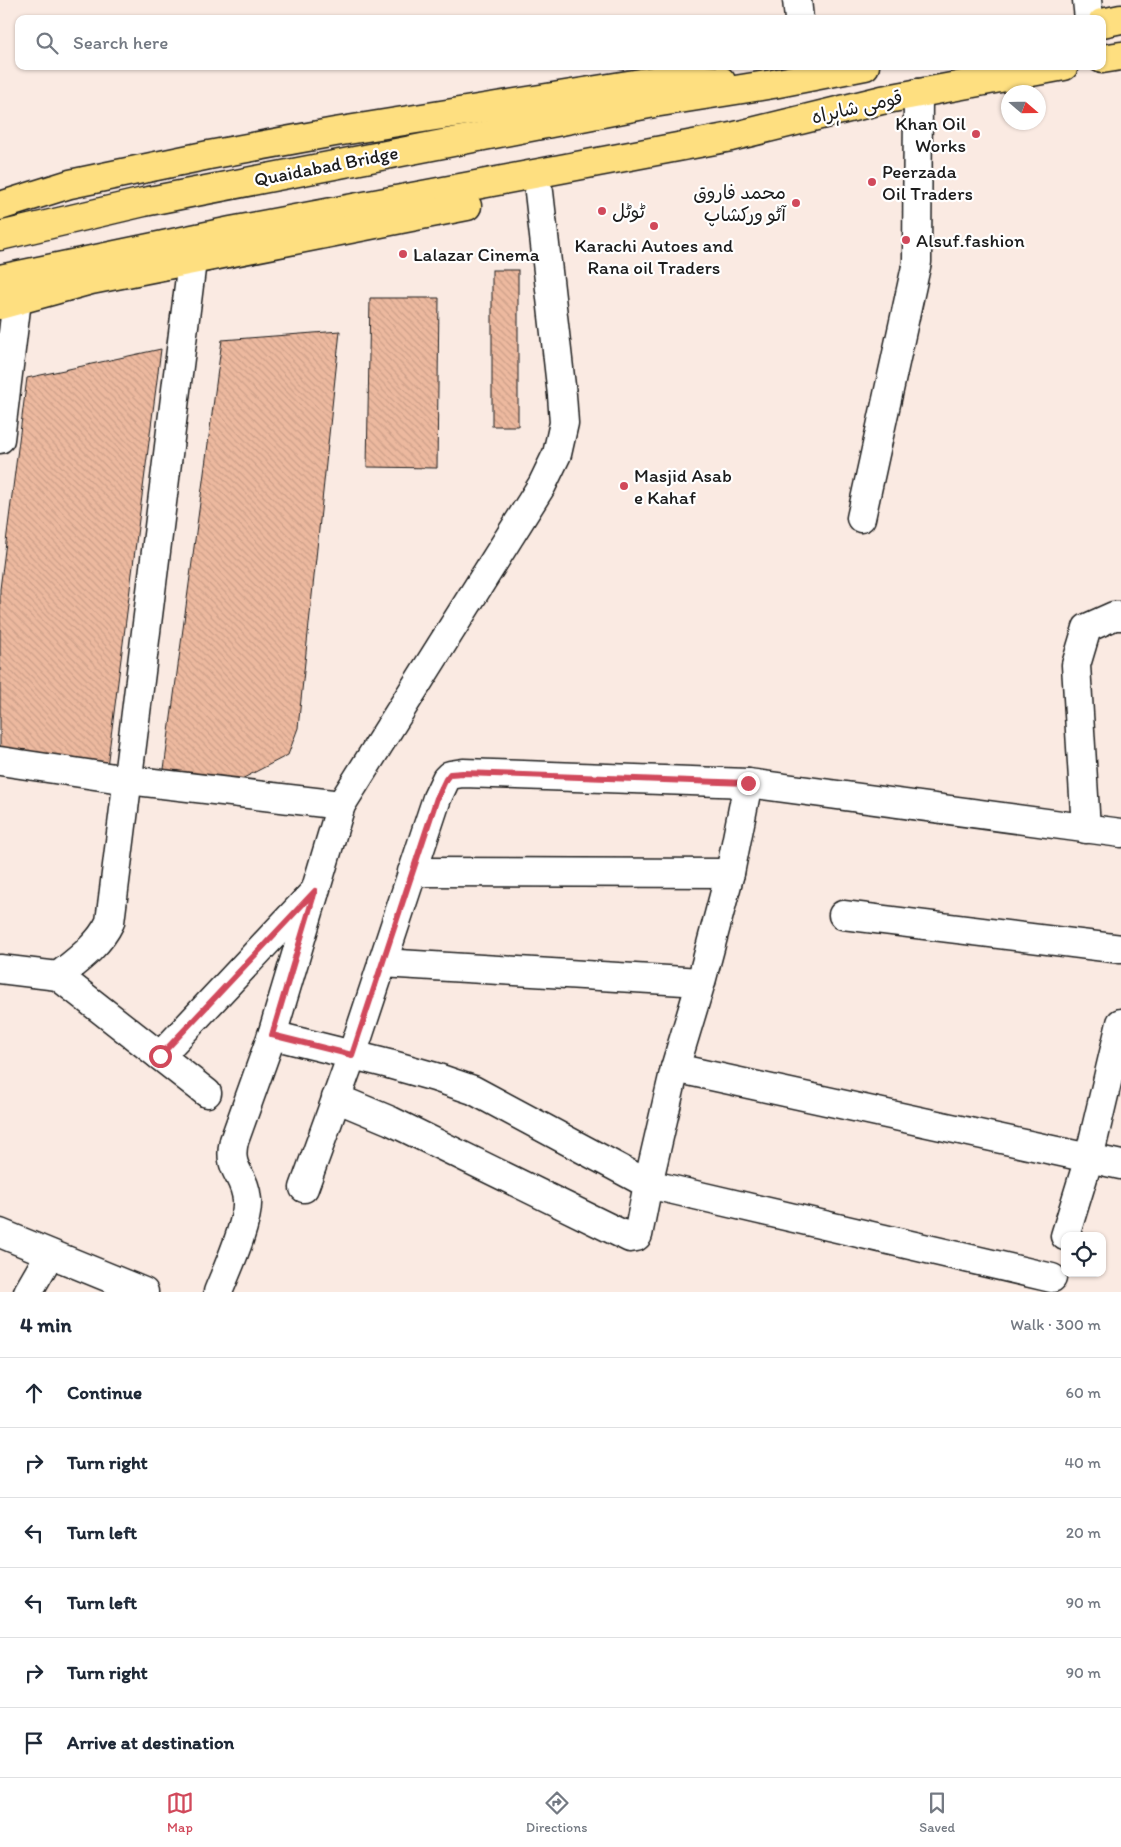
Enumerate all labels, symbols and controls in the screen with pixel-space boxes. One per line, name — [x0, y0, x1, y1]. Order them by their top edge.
search box — [15, 15, 1106, 70]
icon: search — [33, 29, 61, 57]
text: Search here — [73, 31, 168, 54]
street label: قومی شاہراہ — [809, 85, 905, 131]
north arrow — [1001, 85, 1046, 130]
place label: Khan Oil Works — [895, 112, 967, 157]
marker: Khan Oil Works — [970, 128, 982, 140]
street label: Quaidabad Bridge — [252, 141, 400, 191]
place label: Peerzada Oil Traders — [882, 160, 973, 205]
marker: Peerzada Oil Traders — [866, 176, 878, 188]
place label: محمد فاروق آٹو ورکشاپ — [693, 181, 787, 227]
marker: محمد فاروق آٹو ورکشاپ — [790, 197, 802, 209]
place label: ٹوٹل — [612, 200, 645, 223]
marker: ٹوٹل — [596, 205, 608, 217]
marker: Karachi Autoes and Rana oil Traders — [648, 220, 660, 232]
place label: Alsuf.fashion — [916, 229, 1025, 252]
place label: Karachi Autoes and Rana oil Traders — [574, 234, 734, 279]
marker: Alsuf.fashion — [900, 234, 912, 246]
place label: Lalazar Cinema — [413, 243, 540, 266]
marker: Lalazar Cinema — [397, 248, 409, 260]
place label: Masjid Asab e Kahaf — [634, 464, 732, 509]
marker: Masjid Asab e Kahaf — [618, 480, 630, 492]
route end — [737, 772, 760, 795]
route start — [149, 1045, 172, 1068]
map controls — [1061, 1232, 1106, 1277]
button: locate — [1061, 1232, 1106, 1277]
text: 4 min — [20, 1312, 72, 1337]
text: Walk · 300 m — [1010, 1315, 1101, 1334]
icon: ahead — [20, 1379, 48, 1407]
text: Continue — [67, 1381, 142, 1404]
text: 60 m — [1066, 1383, 1101, 1402]
icon: right — [20, 1449, 48, 1477]
text: Turn right — [67, 1451, 148, 1474]
text: 40 m — [1064, 1453, 1101, 1472]
icon: left — [20, 1519, 48, 1547]
text: Turn left — [67, 1521, 137, 1544]
text: 20 m — [1066, 1523, 1101, 1542]
icon: left — [20, 1589, 48, 1617]
text: Turn left — [67, 1591, 137, 1614]
text: 90 m — [1066, 1593, 1101, 1612]
icon: right — [20, 1659, 48, 1687]
text: Turn right — [67, 1661, 148, 1684]
text: 90 m — [1066, 1663, 1101, 1682]
icon: arrive — [20, 1729, 48, 1757]
text: Arrive at destination — [67, 1731, 234, 1754]
tab: Map — [166, 1789, 194, 1836]
tab: Directions — [526, 1789, 587, 1836]
tab: Saved — [919, 1789, 955, 1836]

